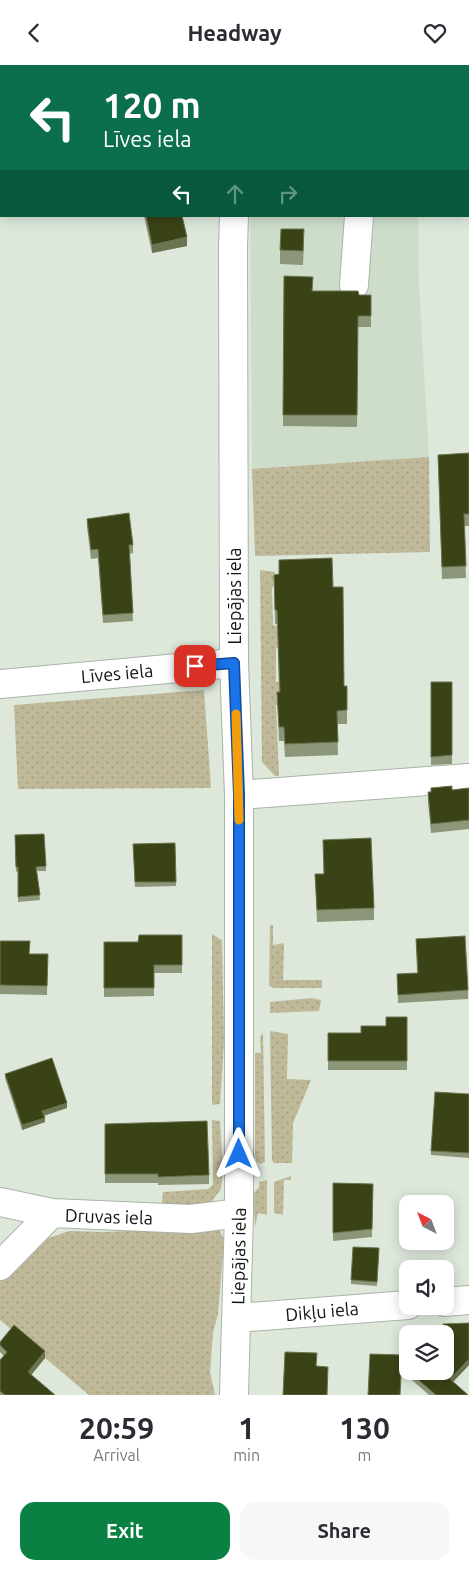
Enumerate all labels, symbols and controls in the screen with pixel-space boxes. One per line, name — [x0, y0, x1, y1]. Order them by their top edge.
icon: back — [20, 19, 48, 47]
icon: heart — [421, 19, 449, 47]
text: Headway — [187, 20, 282, 45]
icon: left — [20, 85, 85, 150]
text: 120 m — [103, 85, 201, 125]
text: Līves iela — [103, 126, 192, 151]
icon: left — [168, 180, 196, 208]
icon: ahead — [221, 180, 249, 208]
icon: right — [274, 180, 302, 208]
street label: Liepājas iela — [224, 547, 244, 645]
pin — [174, 645, 216, 687]
icon: arrive — [181, 652, 209, 680]
street label: Līves iela — [80, 660, 154, 686]
position arrow — [212, 1127, 264, 1179]
north arrow — [399, 1195, 454, 1250]
map controls — [399, 1195, 454, 1380]
street label: Druvas iela — [65, 1204, 153, 1228]
street label: Liepājas iela — [227, 1207, 249, 1305]
button: sound — [399, 1260, 454, 1315]
street label: Dikļu iela — [284, 1298, 360, 1324]
button: layers — [399, 1325, 454, 1380]
text: 20:59 — [79, 1411, 154, 1445]
text: 1 — [238, 1411, 255, 1445]
text: 130 — [339, 1411, 390, 1445]
text: Arrival — [93, 1446, 140, 1464]
text: min — [233, 1446, 260, 1464]
text: m — [358, 1446, 371, 1464]
button: Exit — [20, 1502, 230, 1560]
button: Share — [240, 1502, 449, 1560]

